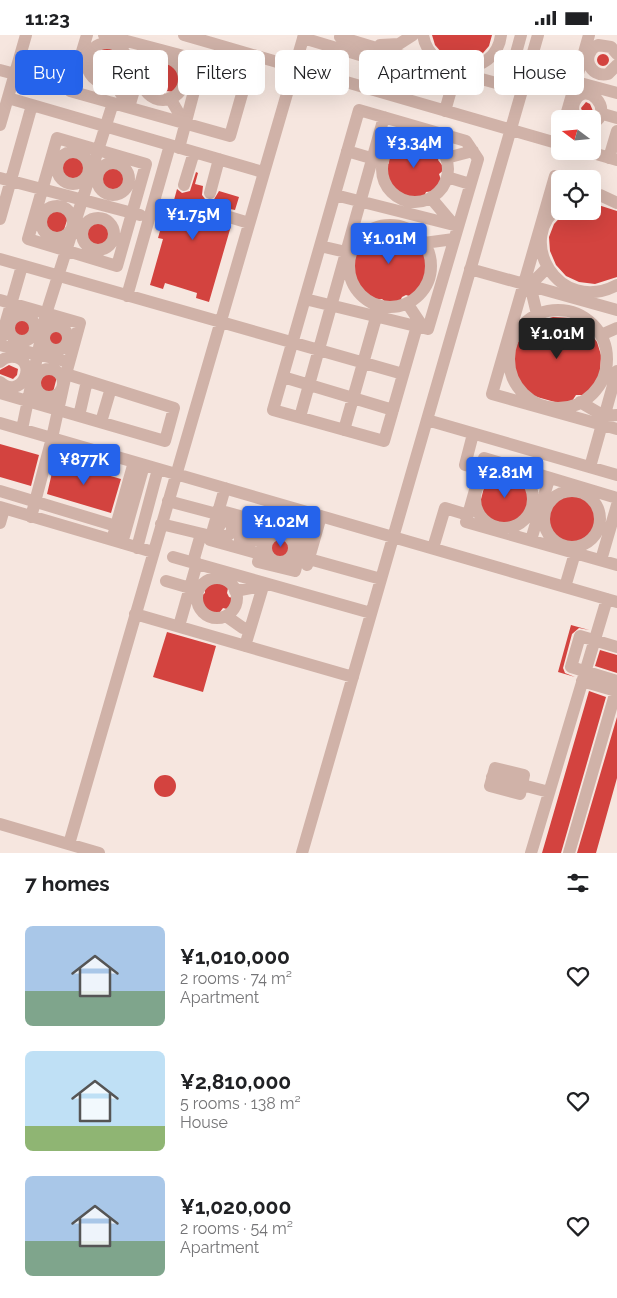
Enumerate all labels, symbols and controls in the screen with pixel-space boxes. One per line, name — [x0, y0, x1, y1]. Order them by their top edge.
text: 11:23 — [25, 7, 70, 29]
chip: Buy — [15, 50, 83, 95]
chip: Rent — [93, 50, 168, 95]
chip: Filters — [178, 50, 265, 95]
chip: New — [275, 50, 349, 95]
chip: Apartment — [359, 50, 484, 95]
chip: House — [494, 50, 584, 95]
north arrow — [551, 110, 601, 160]
map controls — [551, 110, 601, 220]
pin: ¥3.34M — [373, 127, 455, 169]
text: ¥3.34M — [386, 133, 442, 152]
button: locate — [551, 170, 601, 220]
pin: ¥1.75M — [152, 199, 234, 241]
text: ¥1.75M — [166, 205, 220, 224]
pin: ¥1.01M — [348, 223, 430, 265]
text: ¥1.01M — [362, 229, 416, 248]
pin: ¥1.01M — [516, 317, 598, 360]
text: ¥1.01M — [530, 324, 584, 343]
pin: ¥877K — [49, 443, 119, 486]
text: ¥877K — [59, 450, 109, 469]
pin: ¥2.81M — [464, 457, 546, 499]
text: ¥2.81M — [477, 463, 533, 482]
pin: ¥1.02M — [240, 505, 322, 548]
text: ¥1.02M — [253, 512, 309, 531]
icon: filters — [564, 869, 592, 897]
text: 7 homes — [25, 871, 110, 896]
text: ¥1,010,000 — [180, 944, 290, 969]
icon: home — [65, 946, 125, 1006]
icon: heart — [564, 962, 592, 990]
text: 2 rooms · 74 m² — [180, 969, 292, 988]
text: Apartment — [180, 988, 259, 1007]
text: ¥2,810,000 — [180, 1069, 291, 1094]
icon: home — [65, 1071, 125, 1131]
icon: heart — [564, 1087, 592, 1115]
text: 5 rooms · 138 m² — [180, 1094, 301, 1113]
text: House — [180, 1113, 228, 1132]
text: ¥1,020,000 — [180, 1194, 291, 1219]
icon: home — [65, 1196, 125, 1256]
icon: heart — [564, 1212, 592, 1240]
text: 2 rooms · 54 m² — [180, 1219, 293, 1238]
text: Apartment — [180, 1238, 259, 1257]

